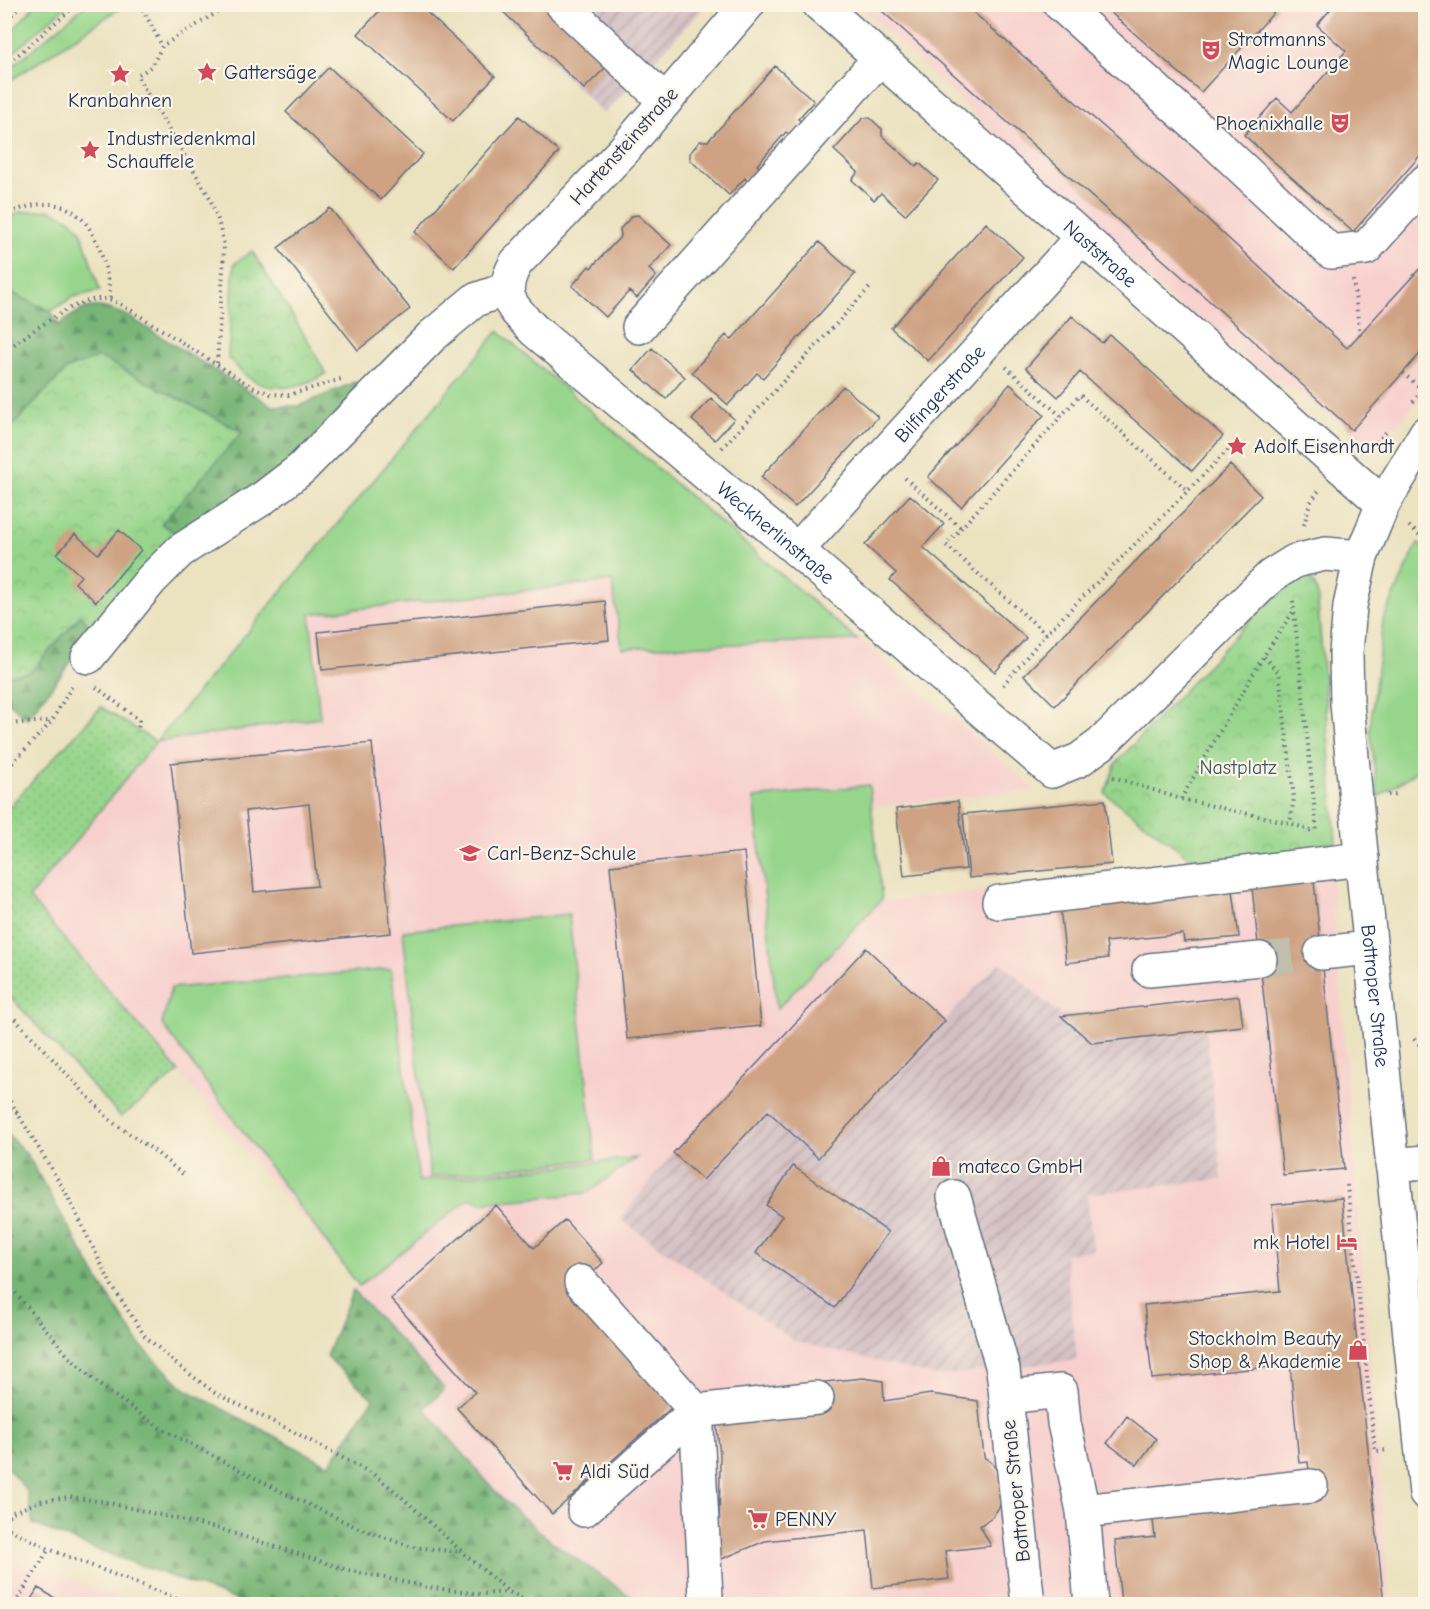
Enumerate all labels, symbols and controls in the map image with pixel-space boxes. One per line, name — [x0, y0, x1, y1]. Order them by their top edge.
place label: Strotmanns Magic Lounge — [1228, 28, 1349, 74]
theatre icon: Strotmanns Magic Lounge — [1199, 38, 1223, 62]
place icon: Gattersäge — [195, 60, 219, 84]
place label: Gattersäge — [224, 61, 317, 84]
place icon: Kranbahnen — [108, 62, 132, 86]
street label: Hartensteinstraße — [565, 82, 683, 210]
place label: Kranbahnen — [68, 89, 172, 112]
theatre icon: Phoenixhalle — [1328, 111, 1352, 135]
place label: Phoenixhalle — [1216, 112, 1323, 135]
place label: Industriedenkmal Schauffele — [107, 127, 256, 173]
place icon: Industriedenkmal Schauffele — [78, 138, 102, 162]
street label: Naststraße — [1059, 215, 1142, 292]
street label: Bilfingerstraße — [890, 340, 990, 447]
place icon: Adolf Eisenhardt — [1225, 434, 1249, 458]
place label: Adolf Eisenhardt — [1254, 435, 1395, 458]
street label: Weckherlinstraße — [712, 477, 839, 589]
park label: Nastplatz — [1199, 756, 1277, 779]
school or university icon: Carl-Benz-Schule — [458, 841, 482, 865]
place label: Carl-Benz-Schule — [487, 842, 636, 865]
street label: Bottroper Straße — [1357, 924, 1394, 1068]
shop icon: mateco GmbH — [929, 1154, 953, 1178]
place label: mateco GmbH — [958, 1155, 1083, 1178]
hotel icon: mk Hotel — [1335, 1230, 1359, 1254]
place label: mk Hotel — [1253, 1231, 1330, 1254]
place label: Stockholm Beauty Shop & Akademie — [1188, 1327, 1341, 1373]
shop icon: Stockholm Beauty Shop & Akademie — [1346, 1338, 1370, 1362]
street label: Bottroper Straße — [997, 1419, 1035, 1563]
supermarket icon: Aldi Süd — [551, 1459, 575, 1483]
place label: Aldi Süd — [580, 1460, 650, 1483]
supermarket icon: PENNY — [746, 1507, 770, 1531]
place label: PENNY — [775, 1508, 837, 1531]

